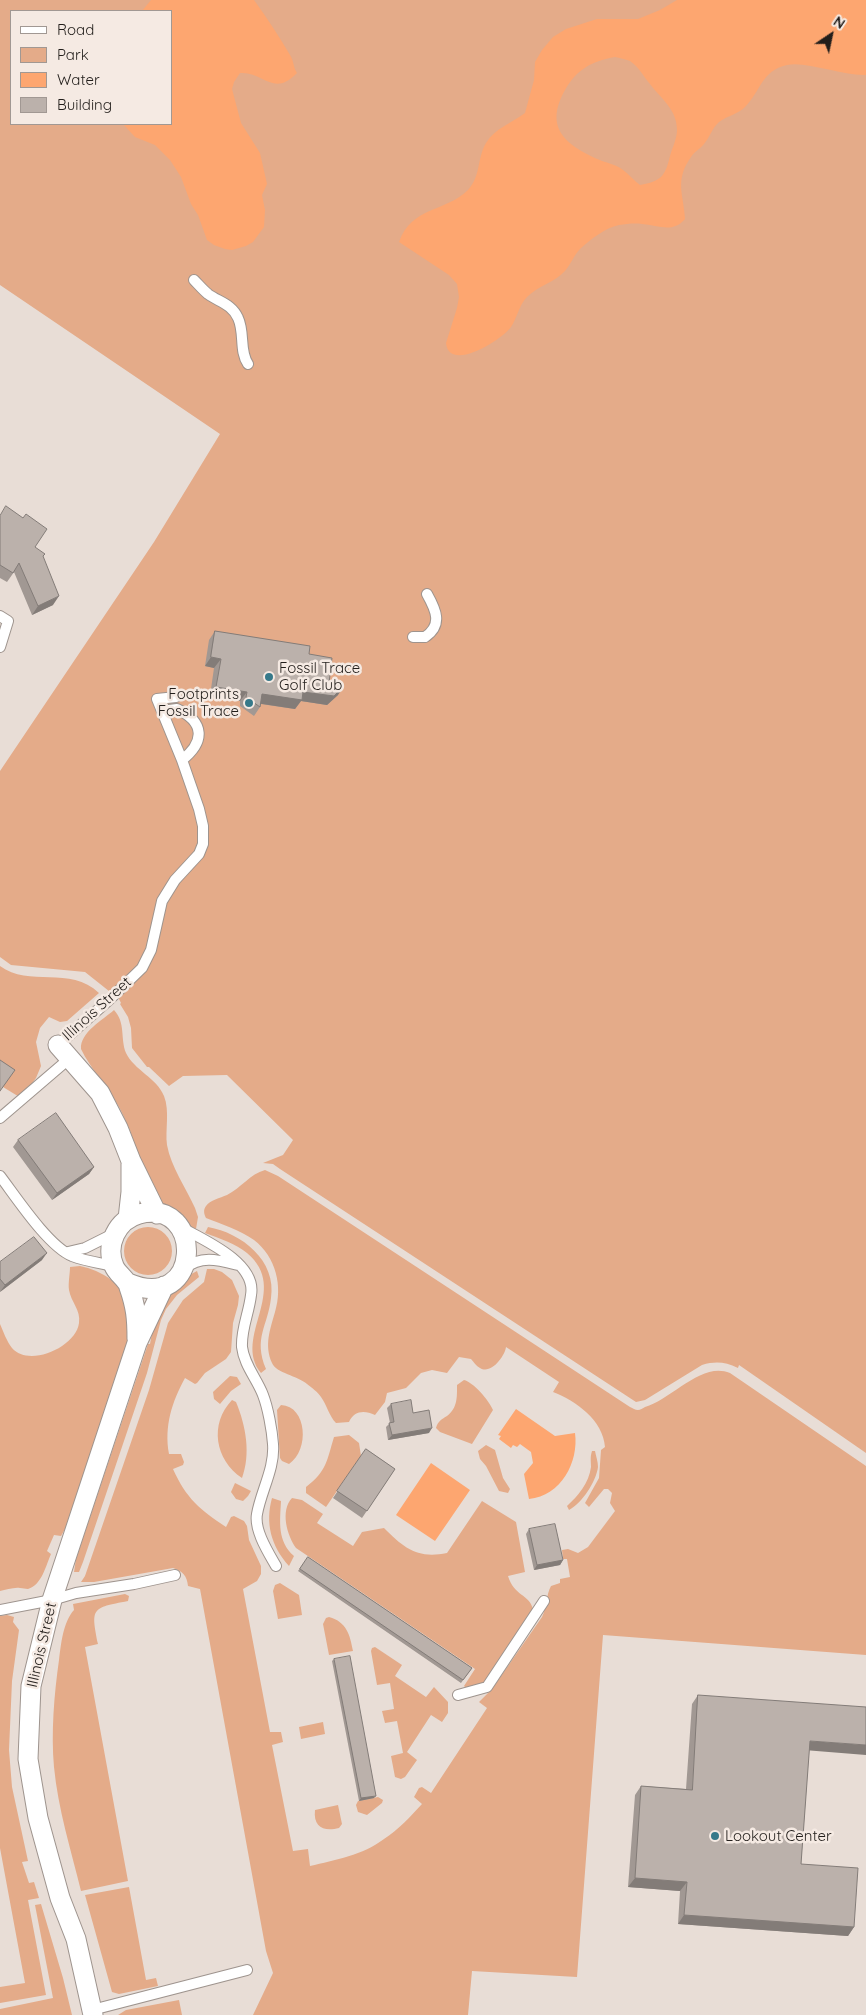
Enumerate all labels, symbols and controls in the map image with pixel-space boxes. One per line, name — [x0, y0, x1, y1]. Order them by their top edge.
legend — [10, 10, 172, 125]
north arrow — [806, 10, 856, 60]
text: N — [830, 12, 849, 33]
text: Road — [57, 20, 94, 39]
text: Park — [57, 45, 89, 64]
text: Water — [57, 70, 100, 89]
text: Building — [57, 95, 112, 114]
place label: Fossil Trace Golf Club — [279, 659, 360, 694]
marker: Fossil Trace Golf Club — [263, 671, 275, 683]
place label: Footprints Fossil Trace — [158, 685, 239, 720]
marker: Footprints Fossil Trace — [243, 697, 255, 709]
street label: Illinois Street — [59, 973, 135, 1045]
street label: Illinois Street — [23, 1601, 61, 1689]
place label: Lookout Center — [725, 1827, 832, 1845]
marker: Lookout Center — [709, 1830, 721, 1842]

